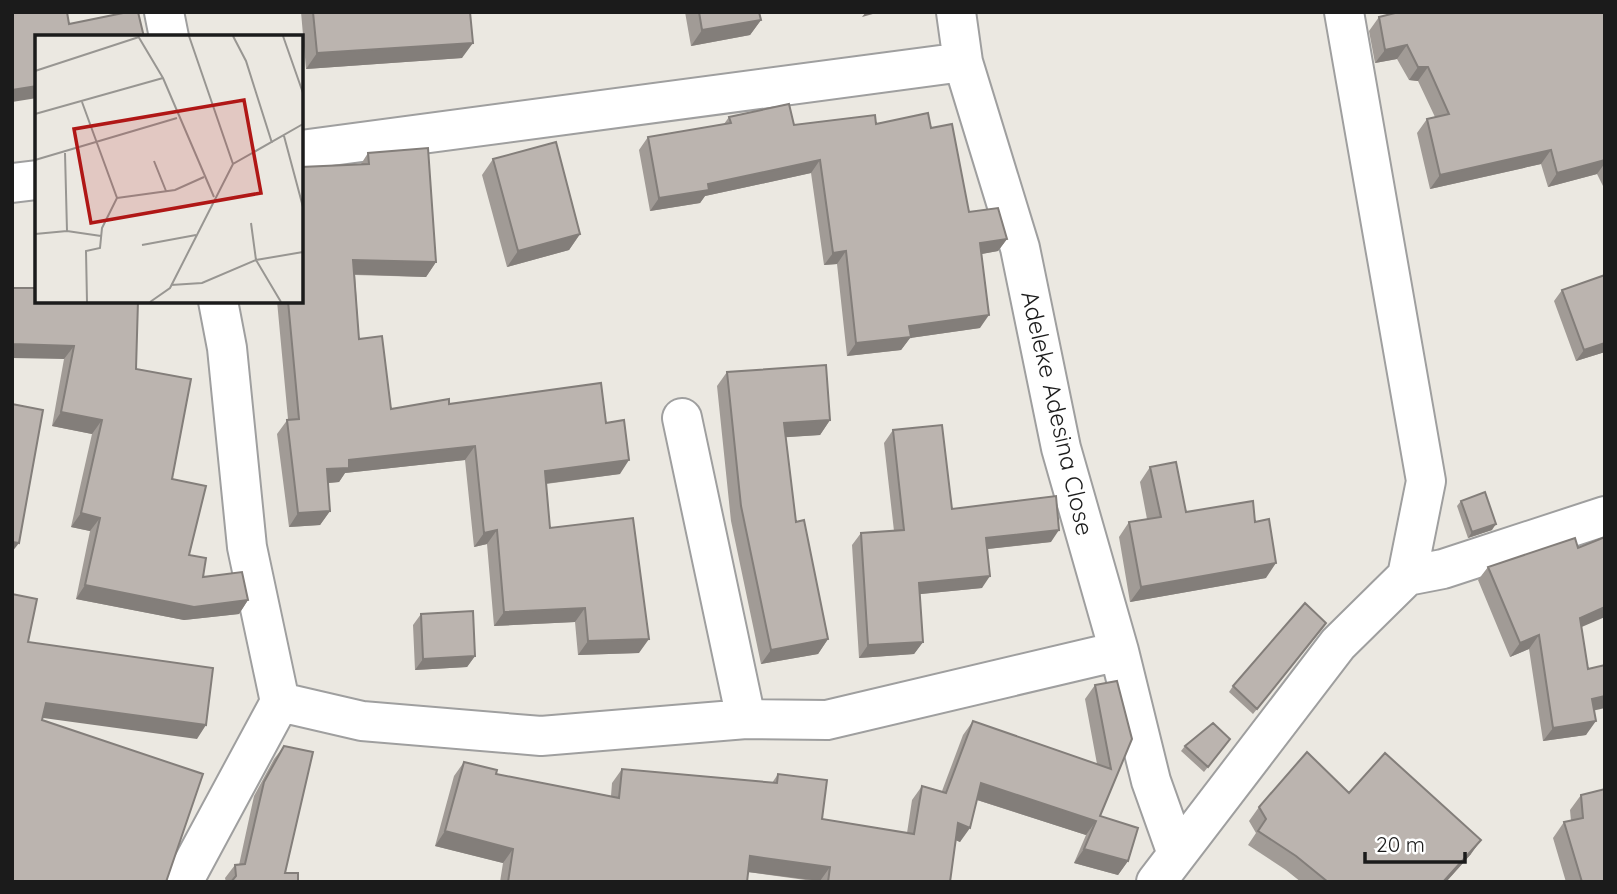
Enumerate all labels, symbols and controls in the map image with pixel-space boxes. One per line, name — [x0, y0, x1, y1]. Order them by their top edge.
inset map — [35, 35, 303, 303]
street label: Adeleke Adesina Close — [1015, 288, 1101, 538]
scale bar — [1365, 820, 1465, 864]
text: 20 m — [1376, 831, 1425, 857]

